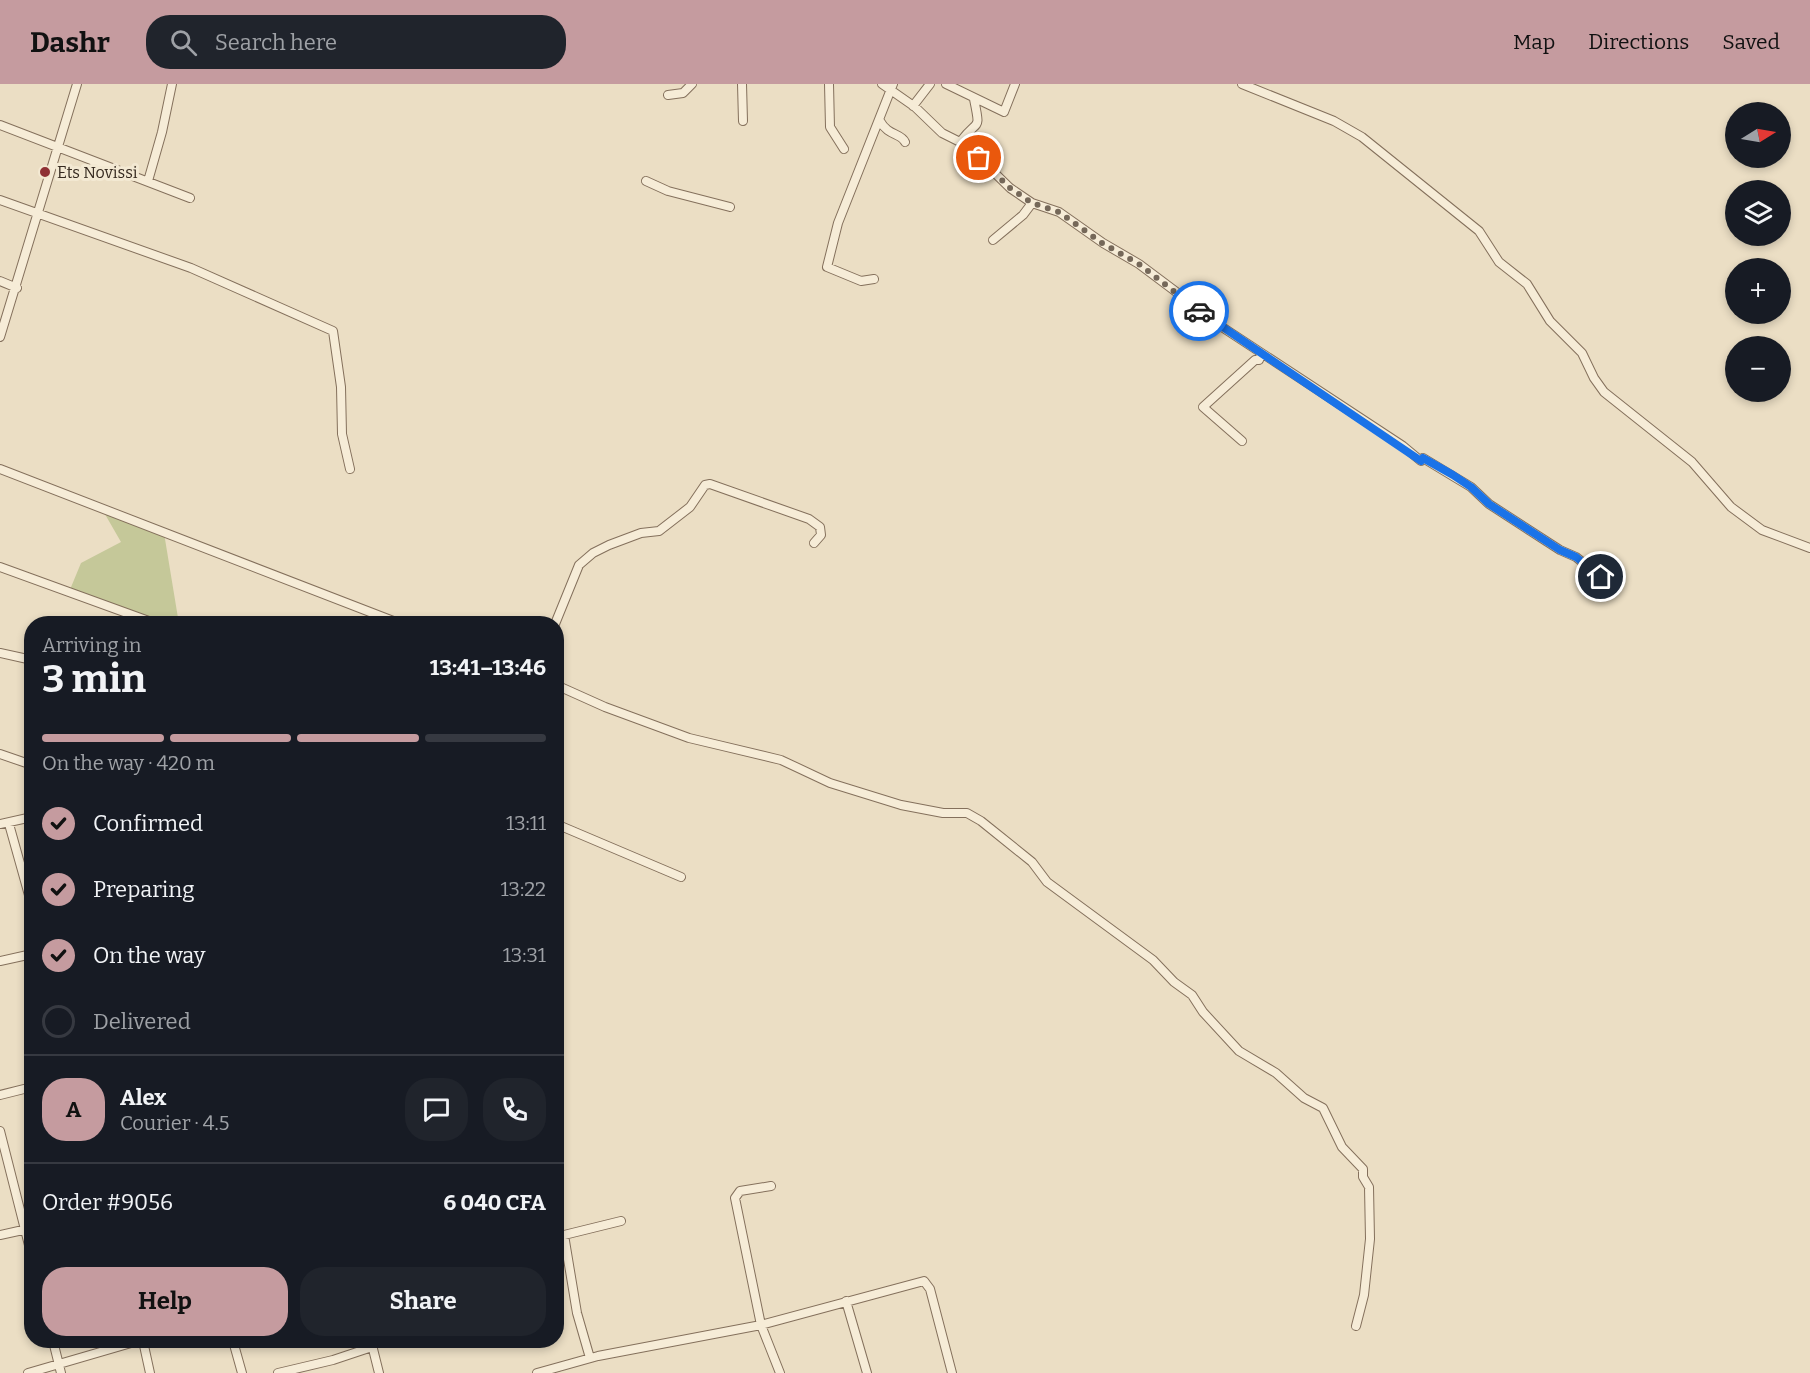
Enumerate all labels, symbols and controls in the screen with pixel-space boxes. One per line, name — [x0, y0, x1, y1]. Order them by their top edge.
search box — [146, 15, 566, 69]
text: Dashr — [30, 26, 110, 59]
icon: search — [167, 26, 200, 59]
text: Search here — [215, 29, 337, 56]
text: Map — [1513, 29, 1555, 55]
text: Directions — [1588, 29, 1689, 55]
text: Saved — [1722, 29, 1780, 55]
north arrow — [1725, 102, 1791, 168]
map controls — [1725, 102, 1791, 402]
pin — [953, 132, 1004, 183]
icon: bag — [962, 141, 995, 174]
place label: Ets Novissi — [57, 163, 138, 182]
marker: Ets Novissi — [38, 165, 52, 179]
button: layers — [1725, 180, 1791, 246]
button: + — [1725, 258, 1791, 324]
courier — [1169, 281, 1229, 341]
icon: car — [1183, 295, 1216, 328]
button: − — [1725, 336, 1791, 402]
pin — [1575, 551, 1626, 602]
icon: home — [1584, 560, 1617, 593]
text: Arriving in — [42, 633, 141, 657]
text: 13:41–13:46 — [430, 654, 546, 681]
text: 3 min — [42, 656, 146, 702]
text: On the way · 420 m — [42, 751, 215, 775]
icon: check — [42, 807, 75, 840]
text: Confirmed — [93, 810, 203, 837]
text: 13:11 — [506, 811, 546, 835]
icon: check — [42, 873, 75, 906]
text: Preparing — [93, 876, 195, 903]
text: 13:22 — [501, 877, 546, 901]
icon: check — [42, 939, 75, 972]
text: On the way — [93, 942, 205, 969]
text: 13:31 — [503, 943, 546, 967]
text: Delivered — [93, 1008, 191, 1035]
button: chat — [405, 1078, 468, 1141]
button: phone — [483, 1078, 546, 1141]
text: Alex — [120, 1084, 166, 1111]
text: A — [66, 1096, 81, 1123]
text: Courier · 4.5 — [120, 1111, 229, 1135]
text: Order #9056 — [42, 1189, 173, 1216]
text: 6 040 CFA — [443, 1189, 546, 1216]
button: Help — [42, 1267, 288, 1336]
button: Share — [300, 1267, 546, 1336]

